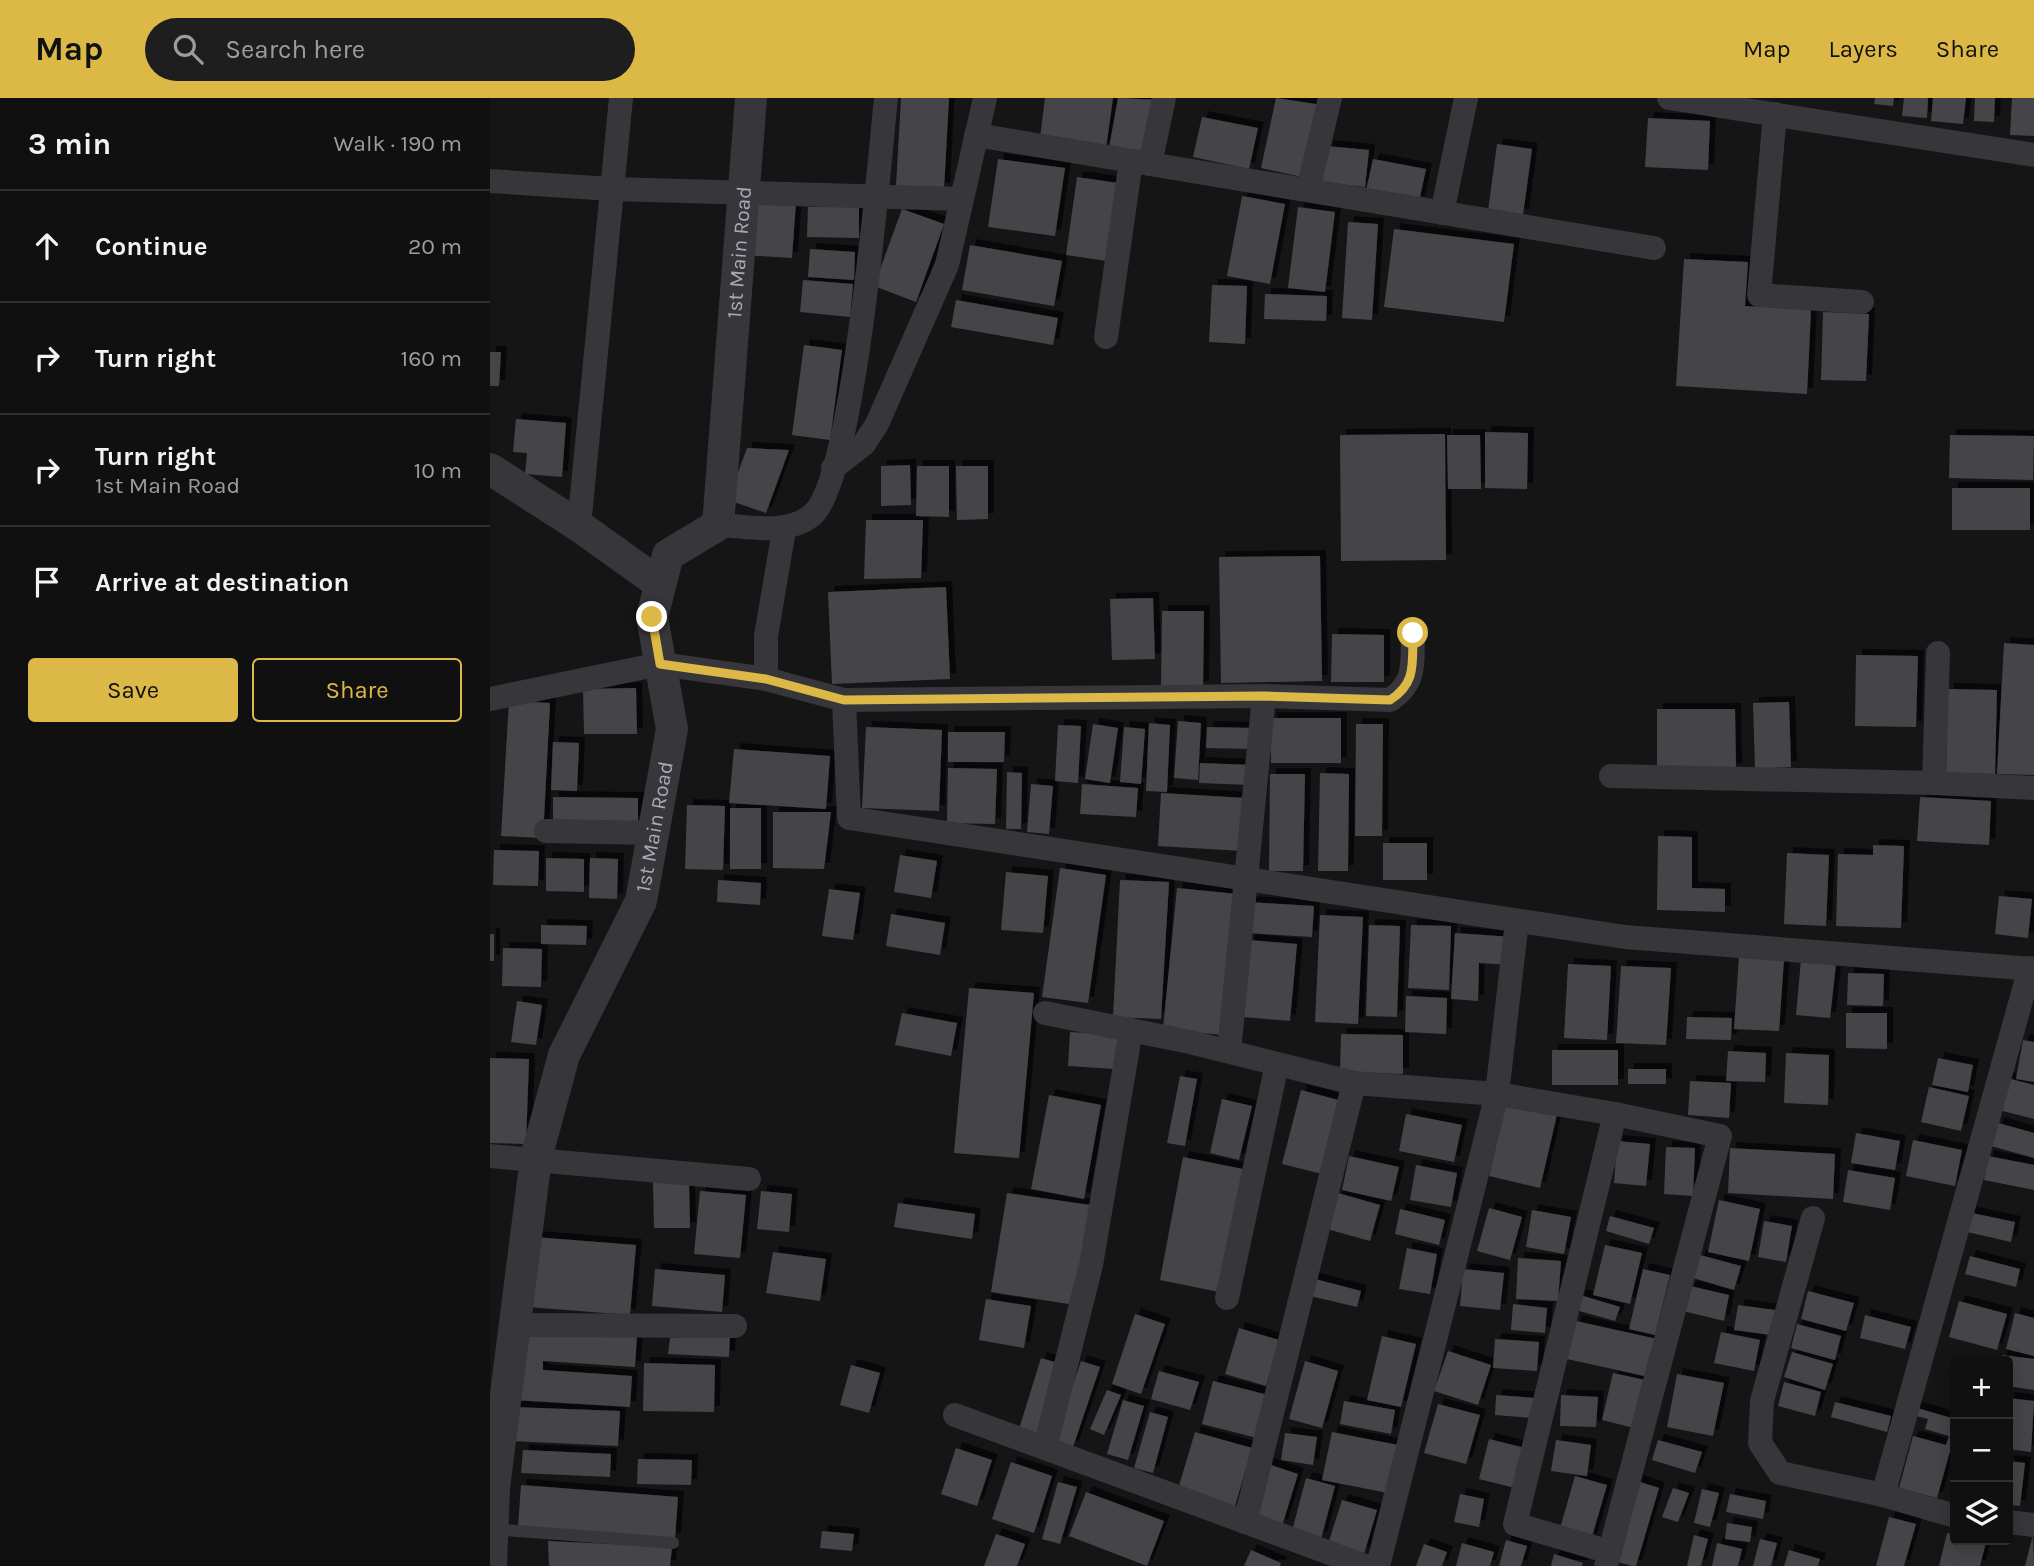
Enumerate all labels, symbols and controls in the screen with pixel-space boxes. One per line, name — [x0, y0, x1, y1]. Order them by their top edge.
search box — [145, 18, 635, 81]
text: Map — [35, 30, 103, 68]
icon: search — [169, 30, 207, 68]
text: Search here — [225, 34, 365, 65]
text: Map — [1743, 35, 1791, 63]
text: Layers — [1829, 35, 1898, 63]
text: Share — [1936, 35, 1999, 63]
text: 3 min — [28, 126, 111, 162]
text: Walk · 190 m — [334, 130, 462, 157]
street label: 1st Main Road — [722, 185, 756, 319]
icon: ahead — [28, 227, 66, 265]
text: Continue — [95, 231, 207, 262]
text: 20 m — [408, 233, 462, 260]
icon: right — [28, 339, 66, 377]
text: Turn right — [95, 343, 216, 374]
text: 160 m — [401, 345, 462, 372]
text: Turn right — [95, 441, 216, 472]
icon: right — [28, 451, 66, 489]
text: 10 m — [414, 457, 462, 484]
text: 1st Main Road — [95, 472, 240, 499]
icon: arrive — [28, 563, 66, 601]
text: Arrive at destination — [95, 567, 349, 598]
route end — [636, 601, 667, 632]
route start — [1397, 617, 1428, 648]
button: Save — [28, 658, 238, 722]
button: Share — [252, 658, 462, 722]
street label: 1st Main Road — [631, 759, 678, 894]
map controls — [1950, 1356, 2013, 1545]
button: + — [1950, 1356, 2013, 1419]
button: − — [1950, 1419, 2013, 1482]
button: layers — [1950, 1482, 2013, 1545]

